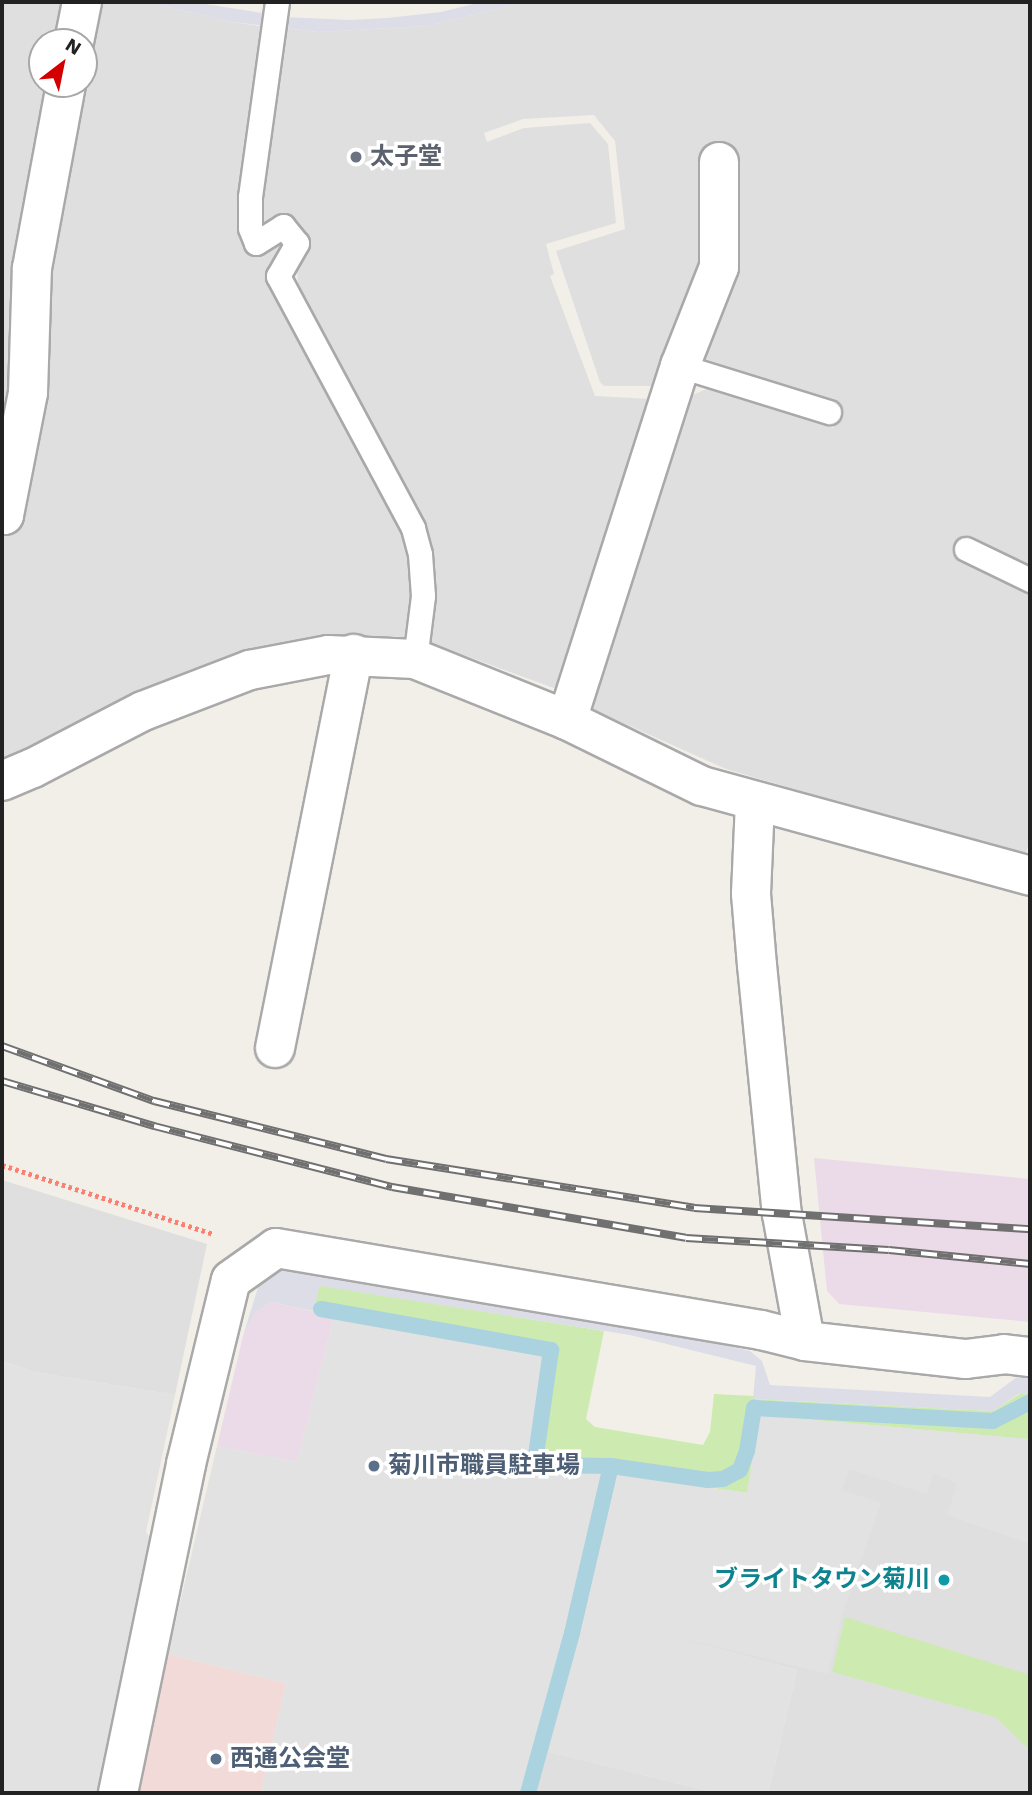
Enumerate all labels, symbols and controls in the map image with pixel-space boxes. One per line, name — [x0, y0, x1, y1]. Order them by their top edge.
north arrow — [28, 28, 98, 98]
text: N — [61, 33, 85, 60]
place label: 太子堂 — [370, 143, 442, 171]
marker: 太子堂 — [348, 149, 364, 165]
place label: 菊川市職員駐車場 — [388, 1452, 580, 1480]
marker: 菊川市職員駐車場 — [366, 1458, 382, 1474]
place label: ブライトタウン菊川 — [714, 1566, 930, 1594]
marker: ブライトタウン菊川 — [936, 1572, 952, 1588]
place label: 西通公会堂 — [230, 1745, 350, 1773]
marker: 西通公会堂 — [208, 1751, 224, 1767]

